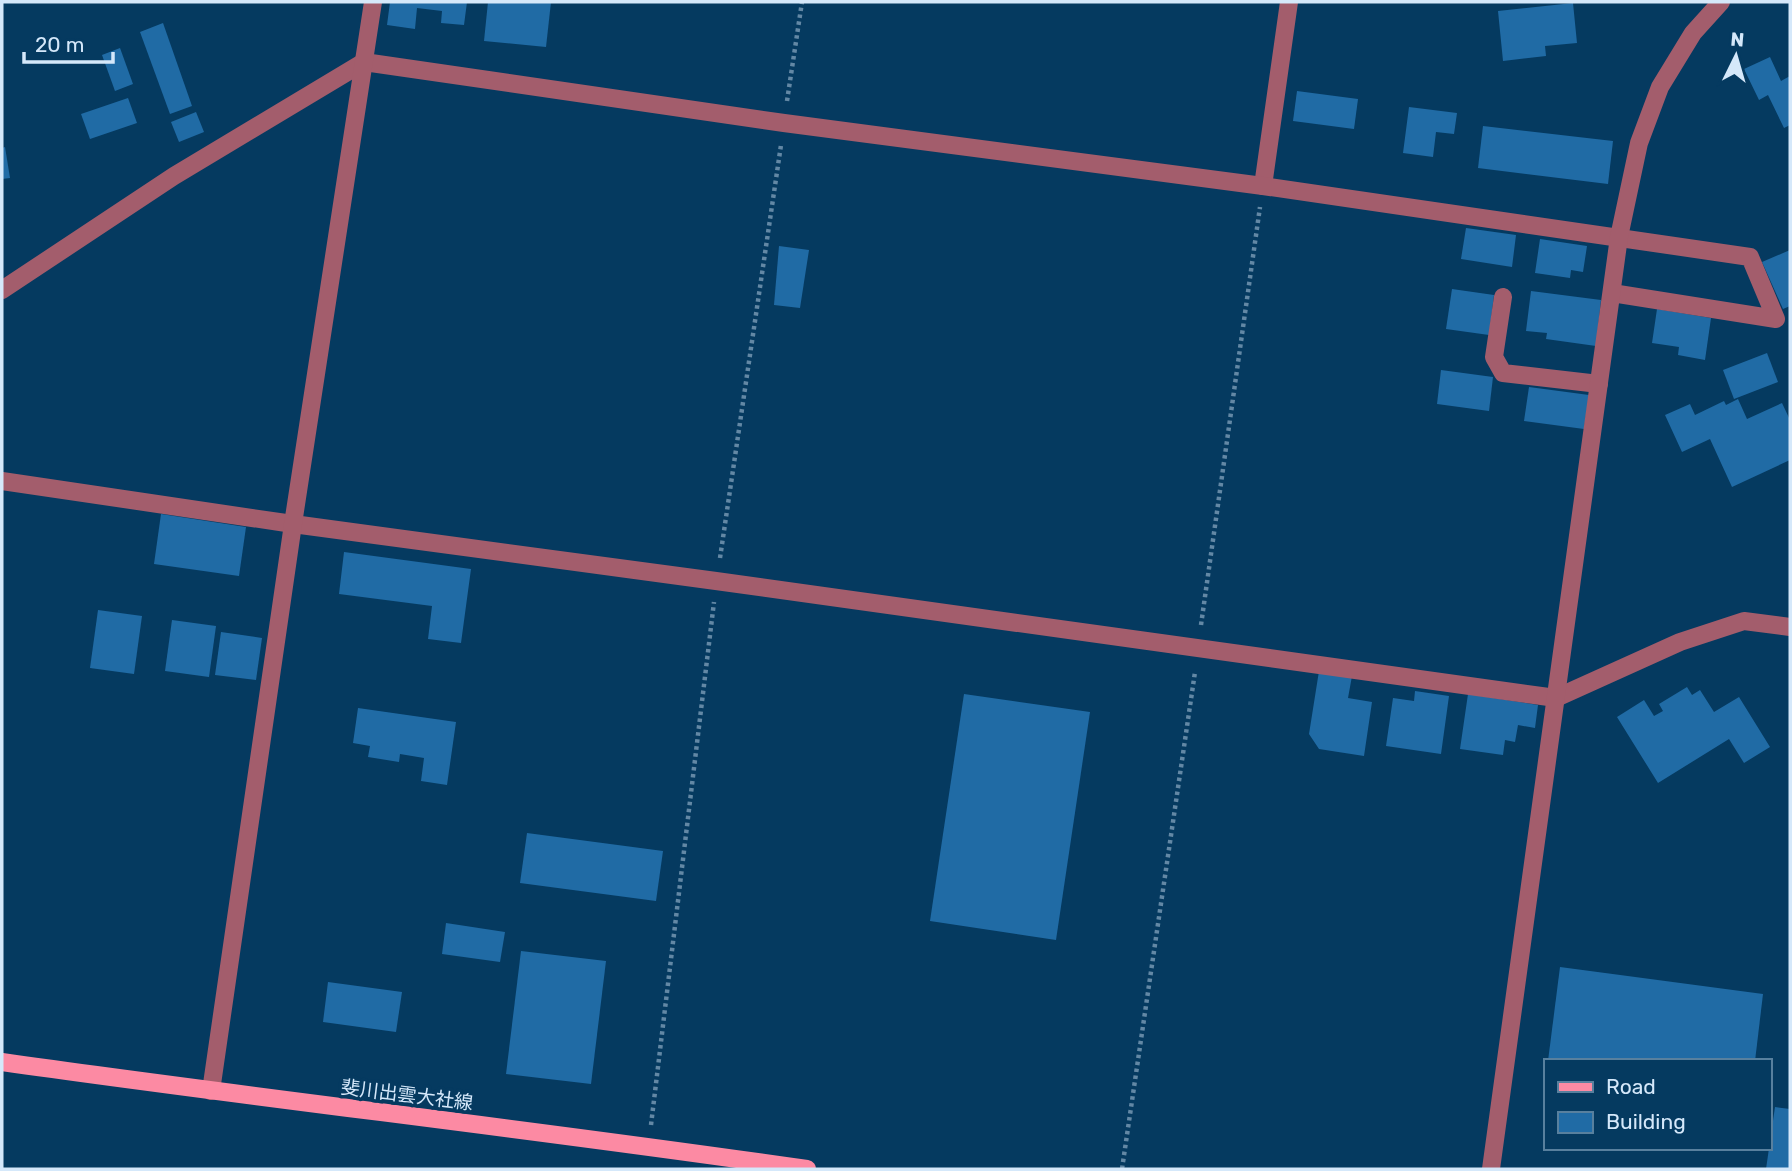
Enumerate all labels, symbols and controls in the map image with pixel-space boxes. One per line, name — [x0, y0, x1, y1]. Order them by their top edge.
scale bar — [24, 21, 114, 65]
north arrow — [1701, 21, 1771, 91]
text: N — [1730, 28, 1745, 52]
text: 20 m — [35, 32, 84, 57]
legend — [1544, 1059, 1771, 1150]
text: Road — [1606, 1074, 1656, 1099]
street label: 斐川出雲大社線 — [340, 1075, 474, 1115]
text: Building — [1606, 1109, 1686, 1134]

